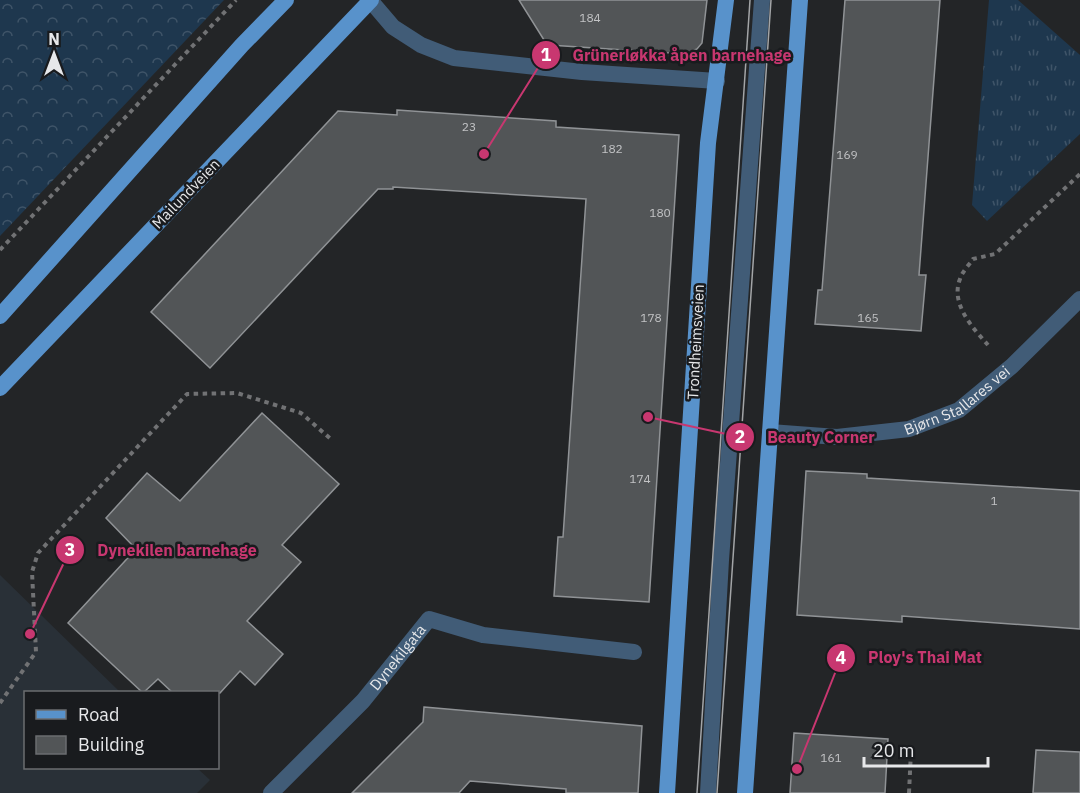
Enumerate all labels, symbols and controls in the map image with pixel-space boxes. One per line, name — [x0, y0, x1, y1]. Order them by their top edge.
house number: 184 — [579, 10, 601, 25]
north arrow — [24, 24, 84, 84]
text: N — [48, 29, 60, 49]
callout: Grünerløkka åpen barnehage — [531, 38, 804, 72]
text: 1 — [541, 43, 552, 66]
text: Grünerløkka åpen barnehage — [572, 45, 792, 65]
house number: 23 — [462, 119, 476, 134]
house number: 182 — [601, 141, 623, 156]
house number: 169 — [836, 147, 858, 162]
street label: Mailundveien — [148, 155, 224, 233]
house number: 180 — [649, 205, 671, 220]
street label: Trondheimsveien — [683, 284, 708, 400]
house number: 178 — [640, 310, 662, 325]
house number: 165 — [857, 310, 879, 325]
street label: Bjørn Stallares vei — [901, 362, 1014, 439]
callout: Beauty Corner — [725, 420, 886, 454]
text: 2 — [735, 425, 745, 448]
text: Beauty Corner — [767, 427, 875, 447]
house number: 174 — [629, 471, 651, 486]
house number: 1 — [990, 493, 998, 508]
callout: Dynekilen barnehage — [55, 533, 268, 567]
text: 3 — [65, 538, 75, 561]
text: Dynekilen barnehage — [97, 540, 257, 560]
street label: Dynekilgata — [365, 620, 430, 694]
callout: Ploy's Thai Mat — [826, 641, 994, 675]
text: 4 — [836, 646, 847, 669]
text: Ploy's Thai Mat — [868, 647, 982, 667]
legend — [24, 691, 219, 769]
text: Road — [78, 703, 119, 726]
scale bar — [864, 730, 988, 768]
text: Building — [78, 733, 145, 756]
text: 20 m — [873, 739, 915, 762]
house number: 161 — [820, 750, 842, 765]

